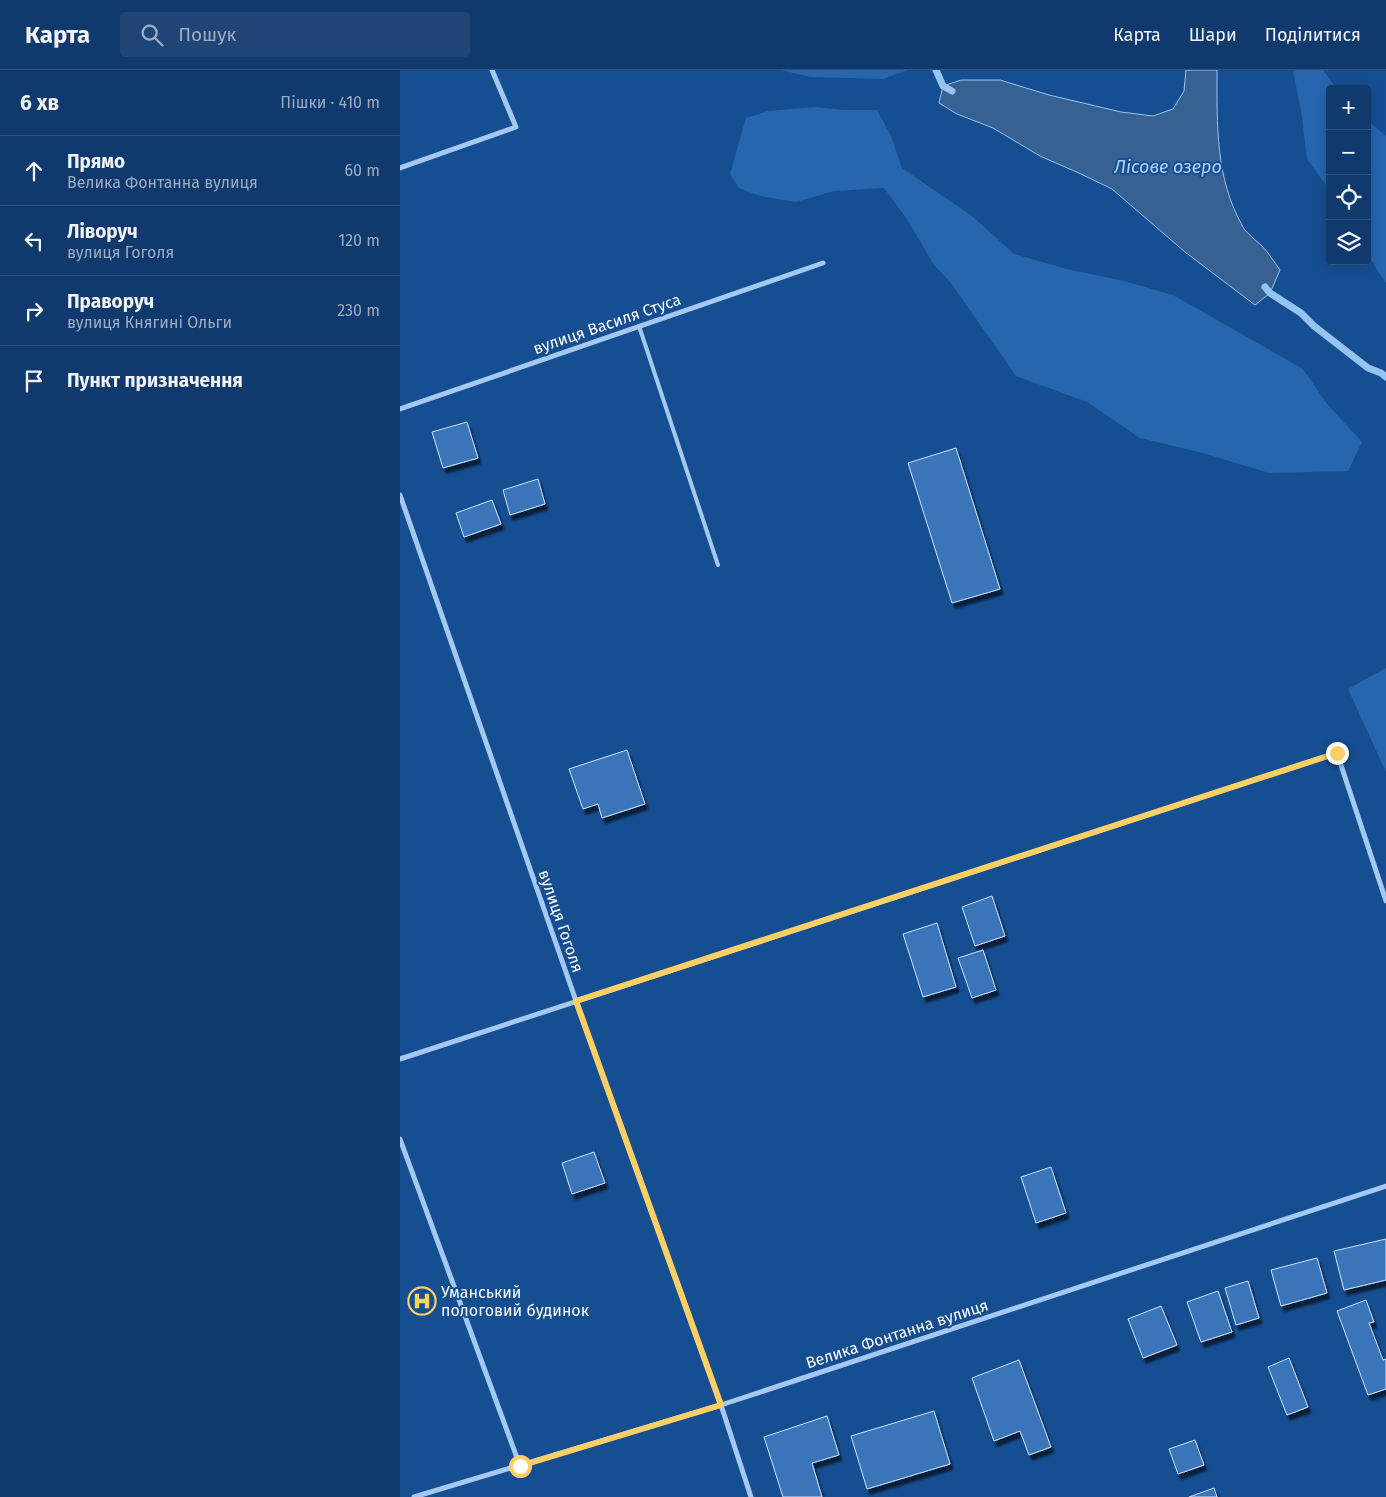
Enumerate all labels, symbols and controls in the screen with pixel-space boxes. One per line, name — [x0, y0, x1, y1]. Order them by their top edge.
search box — [120, 12, 470, 57]
text: Карта — [25, 21, 90, 49]
icon: search — [138, 21, 166, 49]
text: Пошук — [178, 23, 236, 46]
text: Карта — [1113, 24, 1161, 46]
text: Шари — [1189, 24, 1237, 46]
text: Поділитися — [1265, 24, 1361, 46]
map controls — [1326, 85, 1371, 265]
button: + — [1326, 85, 1371, 130]
text: 6 хв — [20, 90, 59, 116]
text: Пішки · 410 m — [280, 93, 380, 112]
button: − — [1326, 130, 1371, 175]
text: Прямо — [67, 150, 125, 173]
water label: Лісове озеро — [1113, 156, 1222, 178]
icon: ahead — [20, 157, 48, 185]
text: 60 m — [345, 161, 380, 180]
text: Велика Фонтанна вулиця — [67, 173, 258, 192]
button: locate — [1326, 175, 1371, 220]
text: Ліворуч — [67, 220, 138, 243]
button: layers — [1326, 220, 1371, 265]
icon: left — [20, 227, 48, 255]
text: 120 m — [338, 231, 380, 250]
text: вулиця Гоголя — [67, 243, 174, 262]
text: Праворуч — [67, 290, 154, 313]
street label: вулиця Василя Стуса — [531, 290, 683, 358]
icon: right — [20, 297, 48, 325]
text: 230 m — [337, 301, 380, 320]
text: вулиця Княгині Ольги — [67, 313, 232, 332]
icon: arrive — [20, 367, 48, 395]
text: Пункт призначення — [67, 369, 243, 392]
route end — [1326, 742, 1349, 765]
street label: вулиця Гоголя — [535, 867, 587, 975]
place label: Уманський пологовий будинок — [441, 1283, 590, 1320]
hospital icon: Уманський пологовий будинок — [407, 1286, 437, 1316]
street label: Велика Фонтанна вулиця — [803, 1295, 991, 1373]
route start — [509, 1455, 532, 1478]

